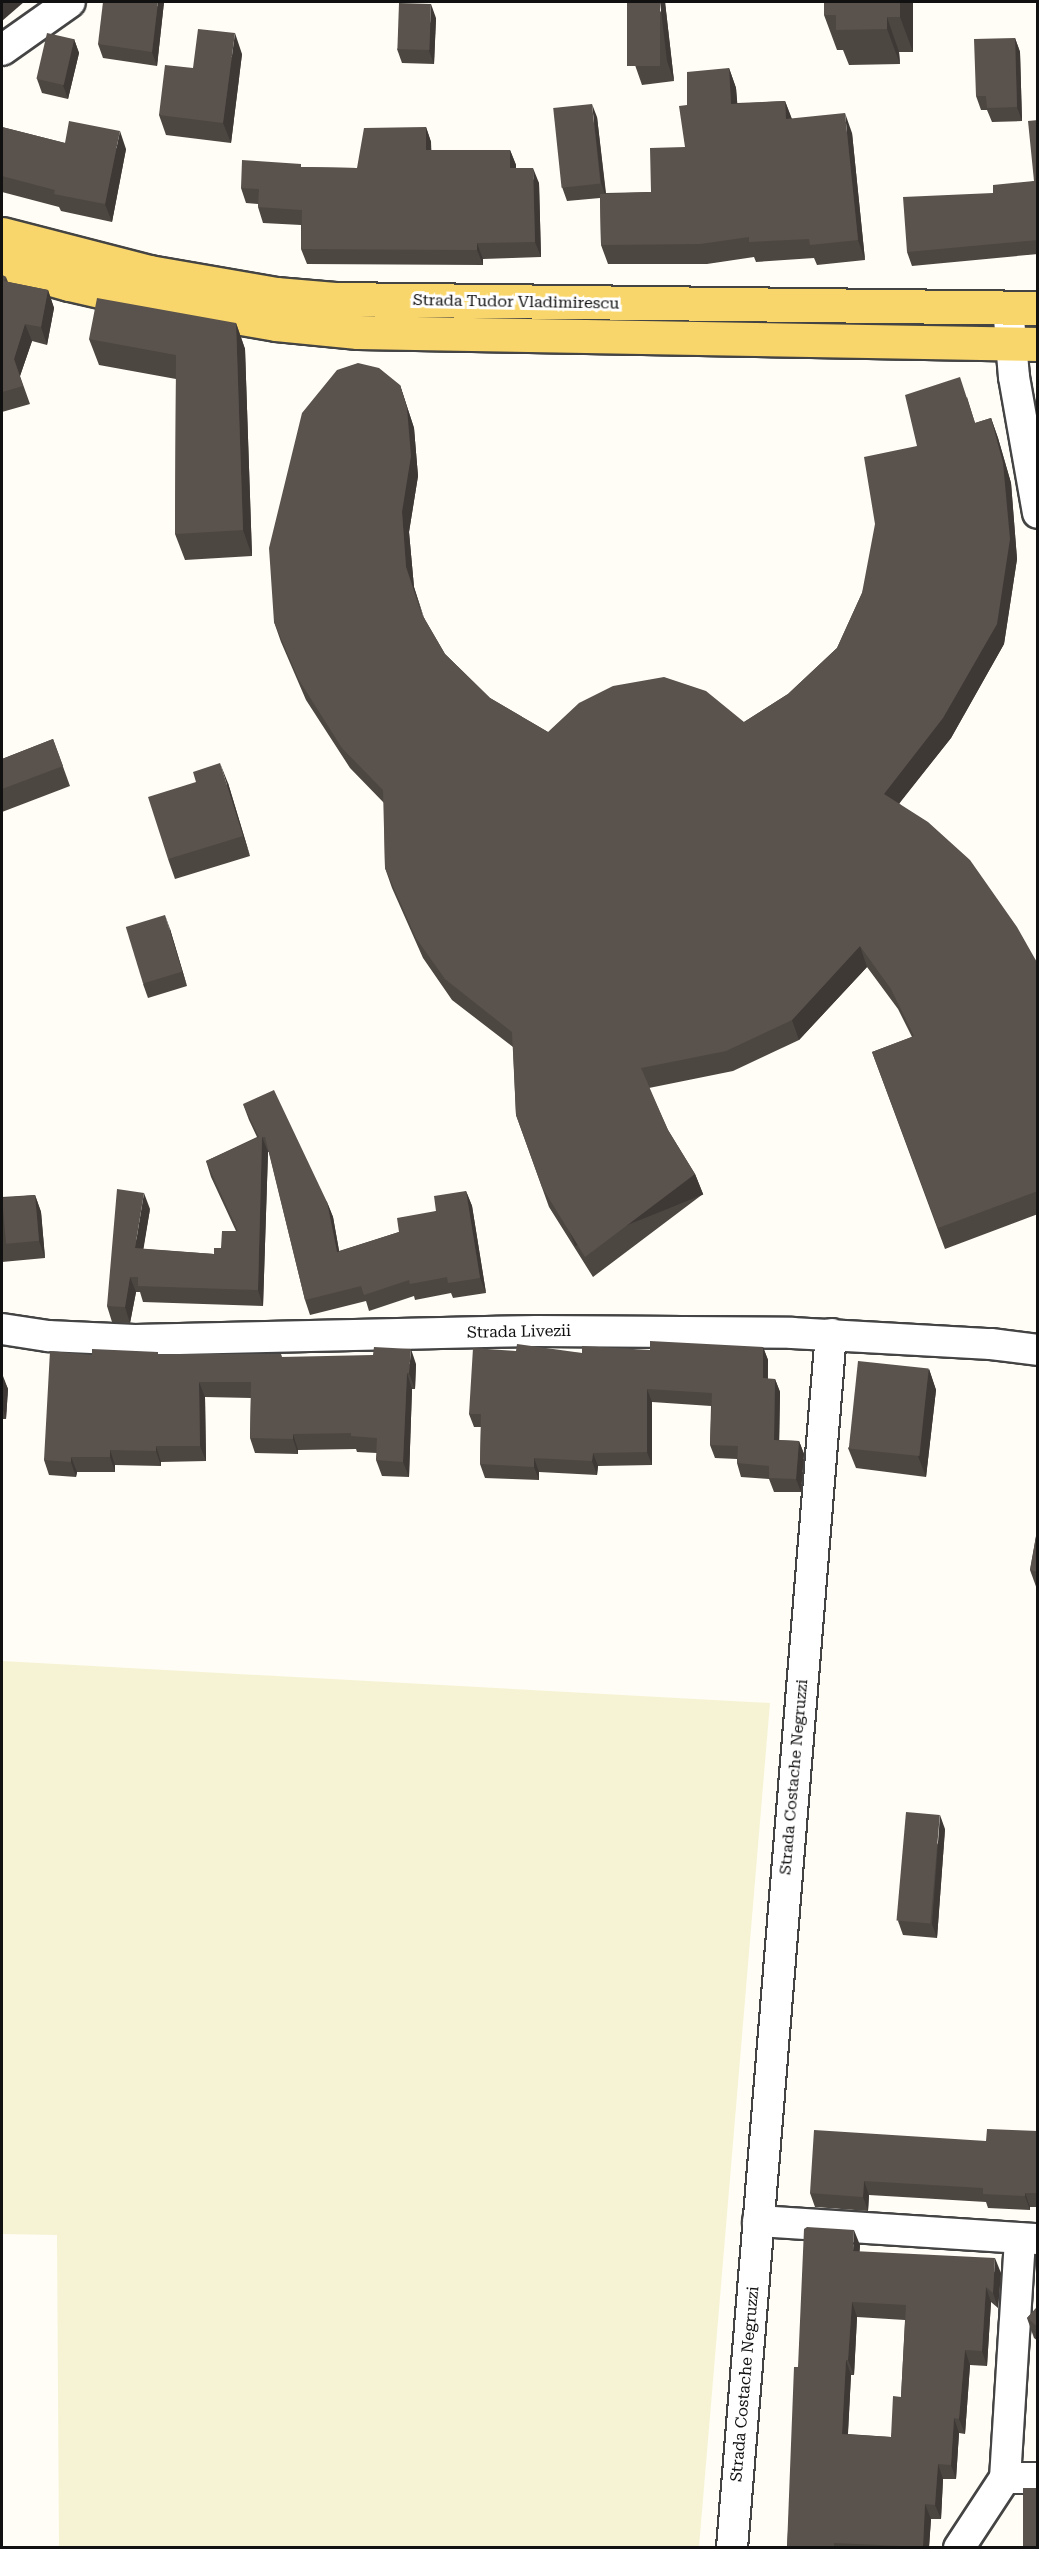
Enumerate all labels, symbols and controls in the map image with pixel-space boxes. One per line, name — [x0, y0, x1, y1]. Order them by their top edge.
street label: Strada Tudor Vladimirescu — [413, 291, 619, 313]
street label: Strada Livezii — [467, 1321, 571, 1343]
street label: Strada Costache Negruzzi — [776, 1678, 812, 1876]
street label: Strada Costache Negruzzi — [727, 2285, 763, 2483]

